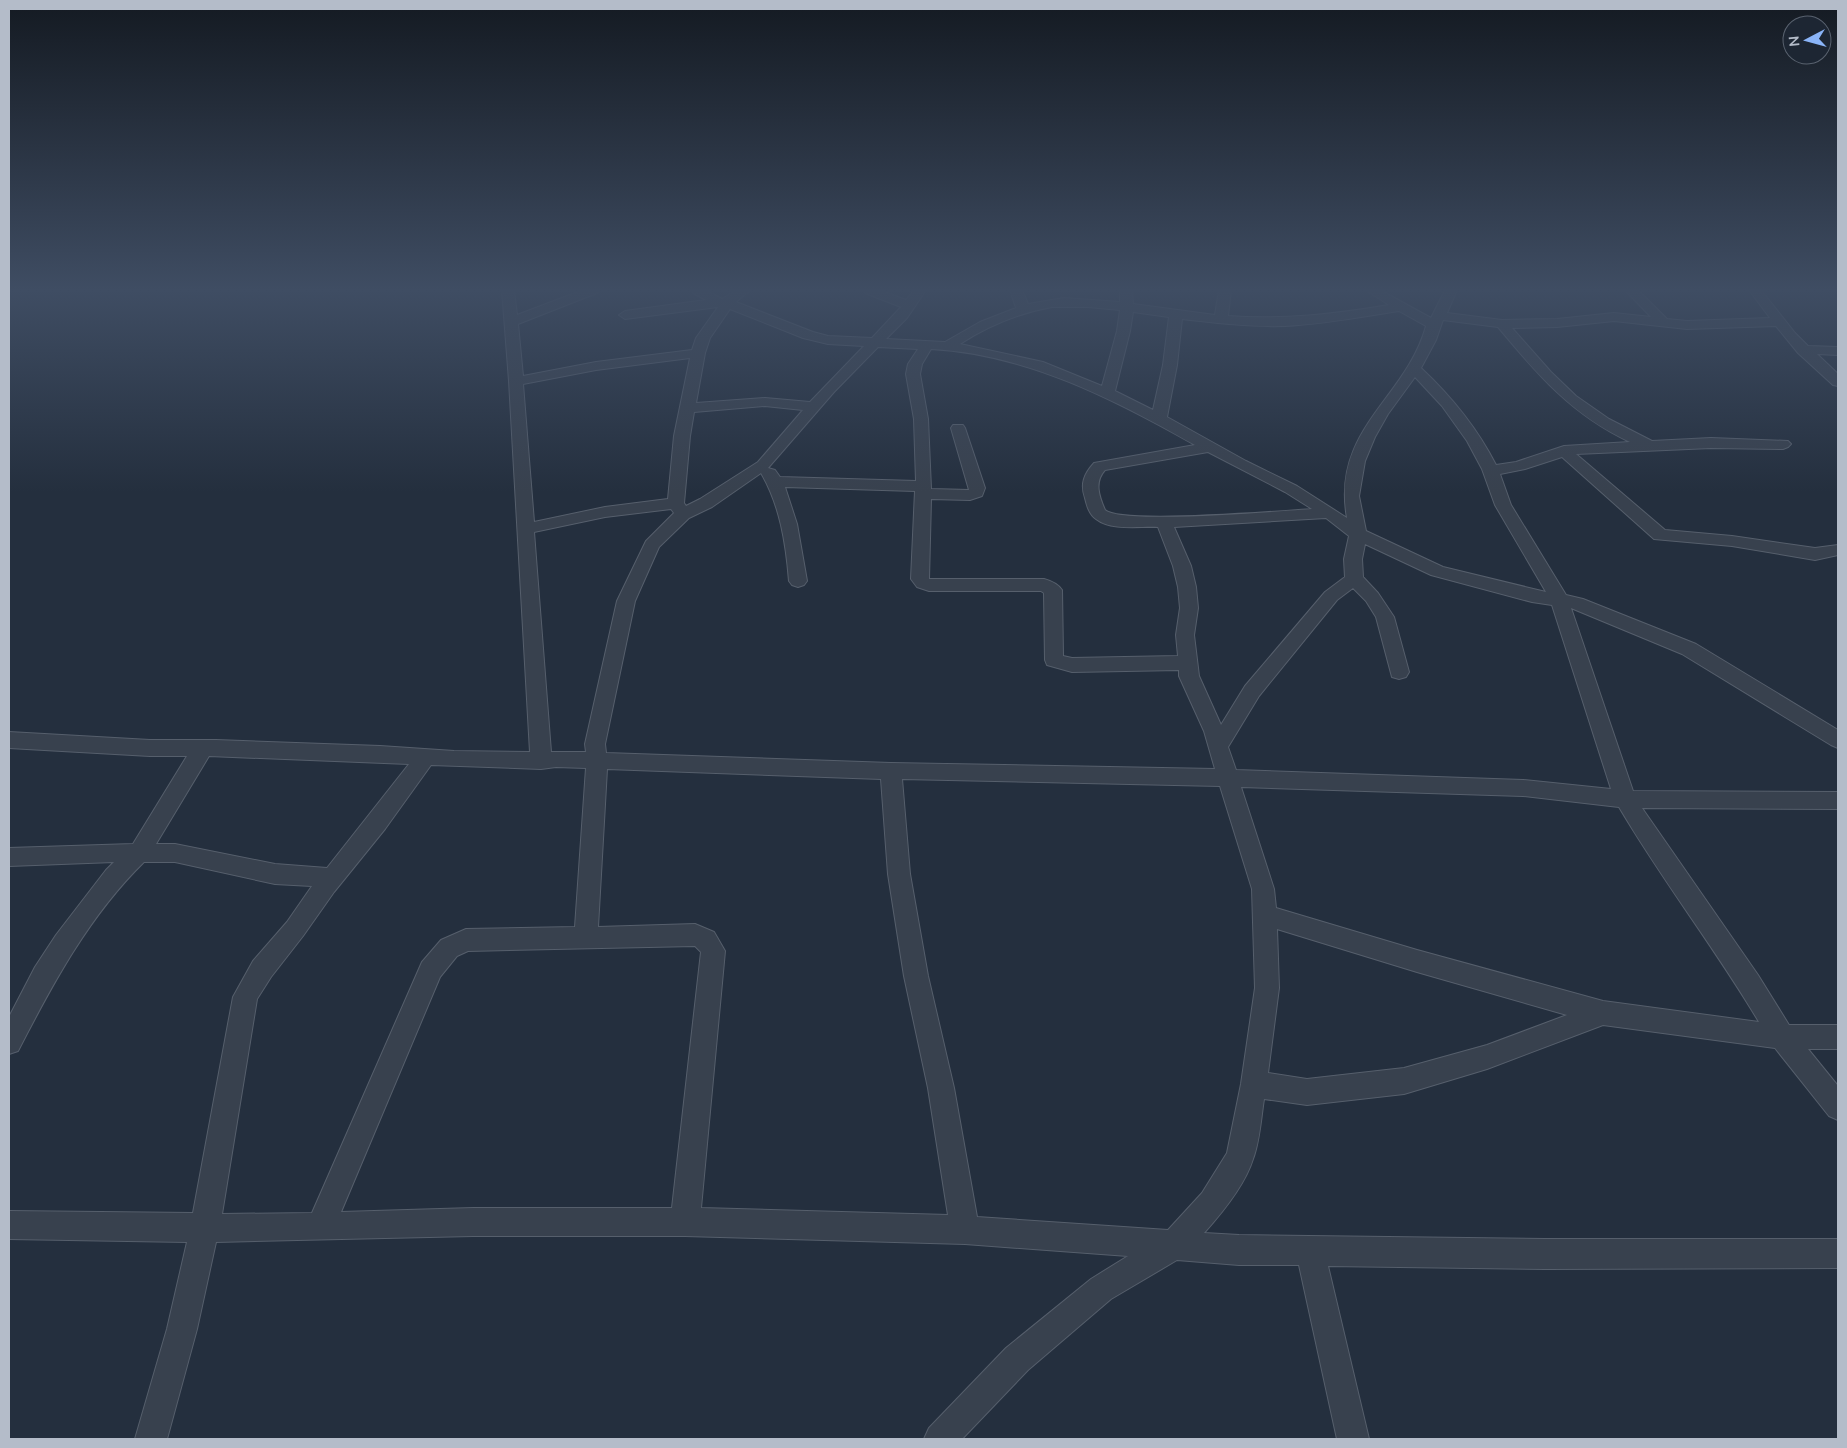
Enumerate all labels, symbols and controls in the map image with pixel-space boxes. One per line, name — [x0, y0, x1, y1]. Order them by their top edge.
north arrow — [1782, 15, 1832, 65]
text: N — [1785, 35, 1804, 48]

